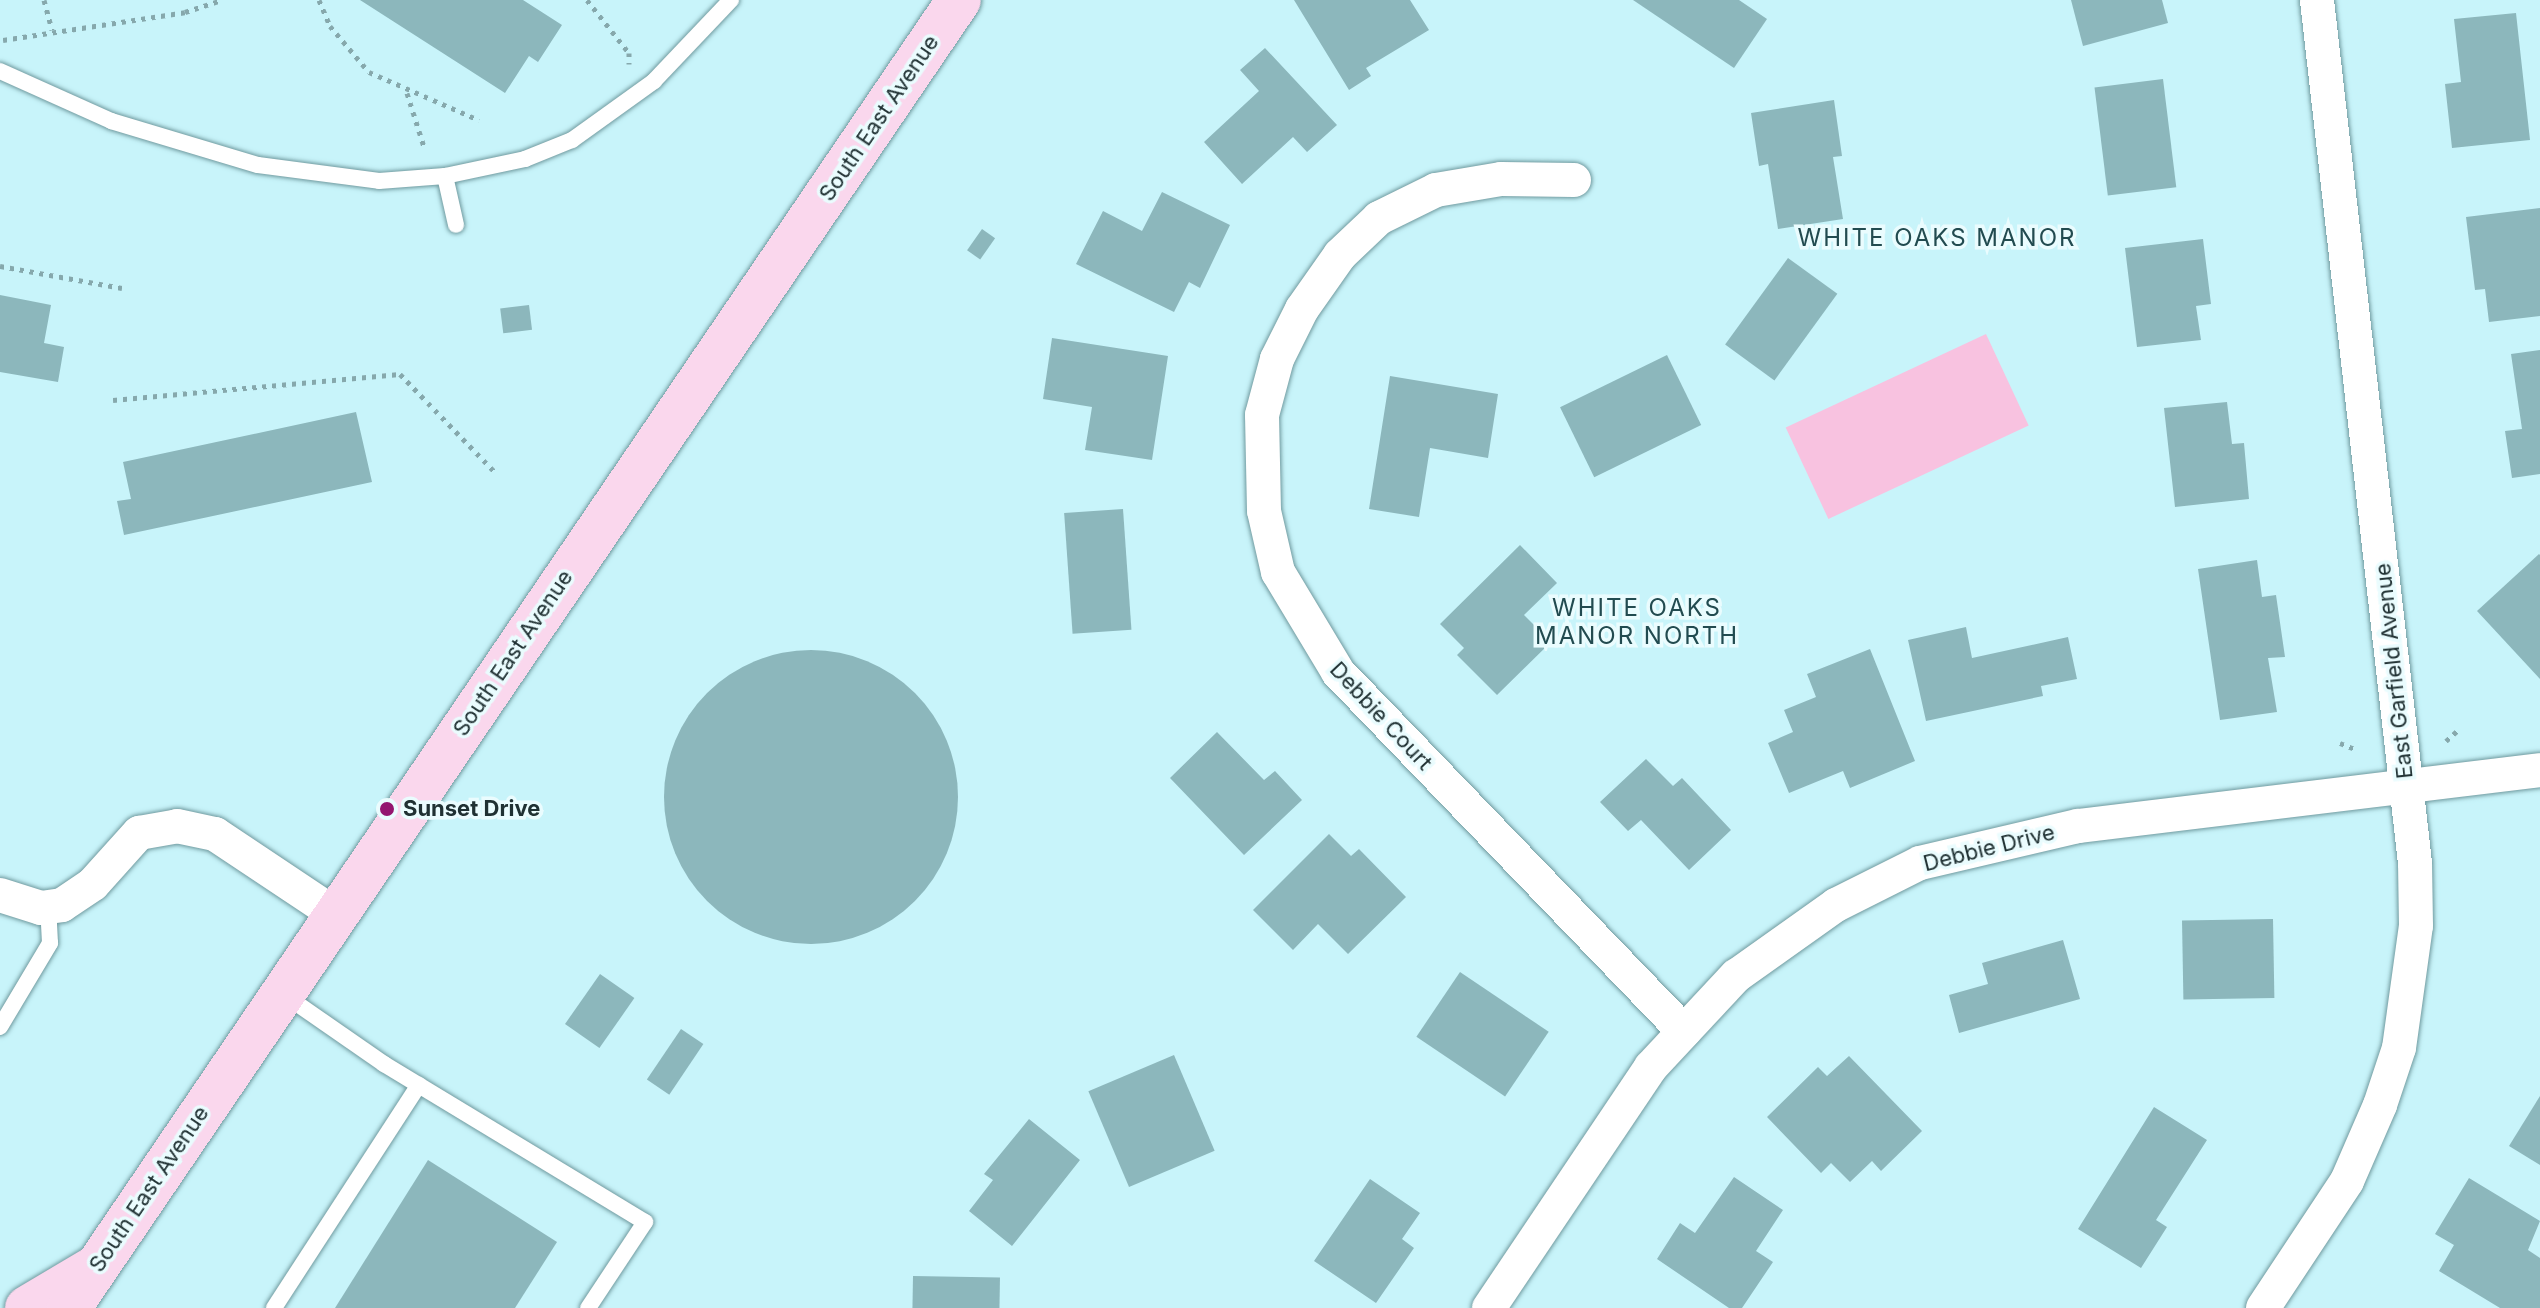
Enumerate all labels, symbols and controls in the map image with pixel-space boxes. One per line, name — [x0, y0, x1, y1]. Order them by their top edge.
street label: South East Avenue — [814, 30, 944, 206]
district label: WHITE OAKS MANOR — [1798, 224, 2076, 252]
street label: East Garfield Avenue — [2370, 562, 2418, 780]
street label: South East Avenue — [448, 565, 578, 741]
district label: WHITE OAKS MANOR NORTH — [1535, 594, 1739, 650]
street label: Debbie Court — [1324, 657, 1438, 775]
place label: Sunset Drive — [403, 796, 540, 822]
marker: Sunset Drive — [378, 800, 396, 818]
street label: Debbie Drive — [1921, 819, 2057, 877]
street label: South East Avenue — [84, 1101, 214, 1277]

